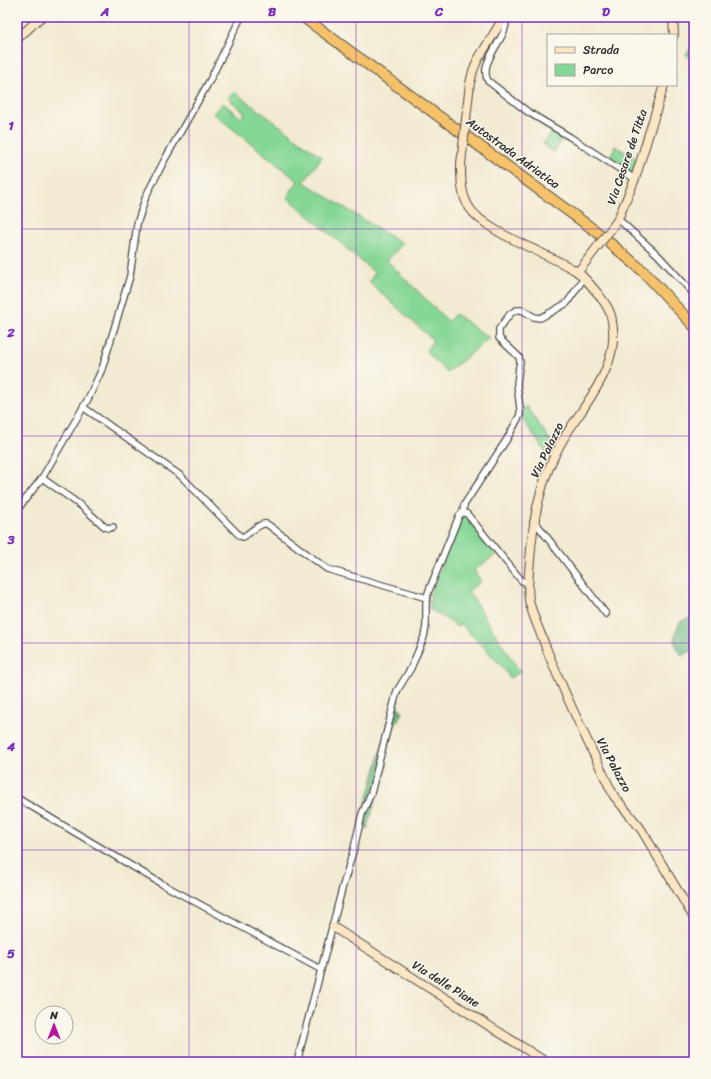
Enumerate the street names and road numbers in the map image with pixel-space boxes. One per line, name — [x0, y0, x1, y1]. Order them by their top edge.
street label: Via Cesare de Titta — [600, 105, 654, 208]
street label: Autostrada Adriatica — [461, 111, 565, 195]
street label: Via Palazzo — [524, 418, 570, 482]
street label: Via Palazzo — [590, 734, 638, 796]
street label: Via delle Piane — [407, 954, 485, 1014]

